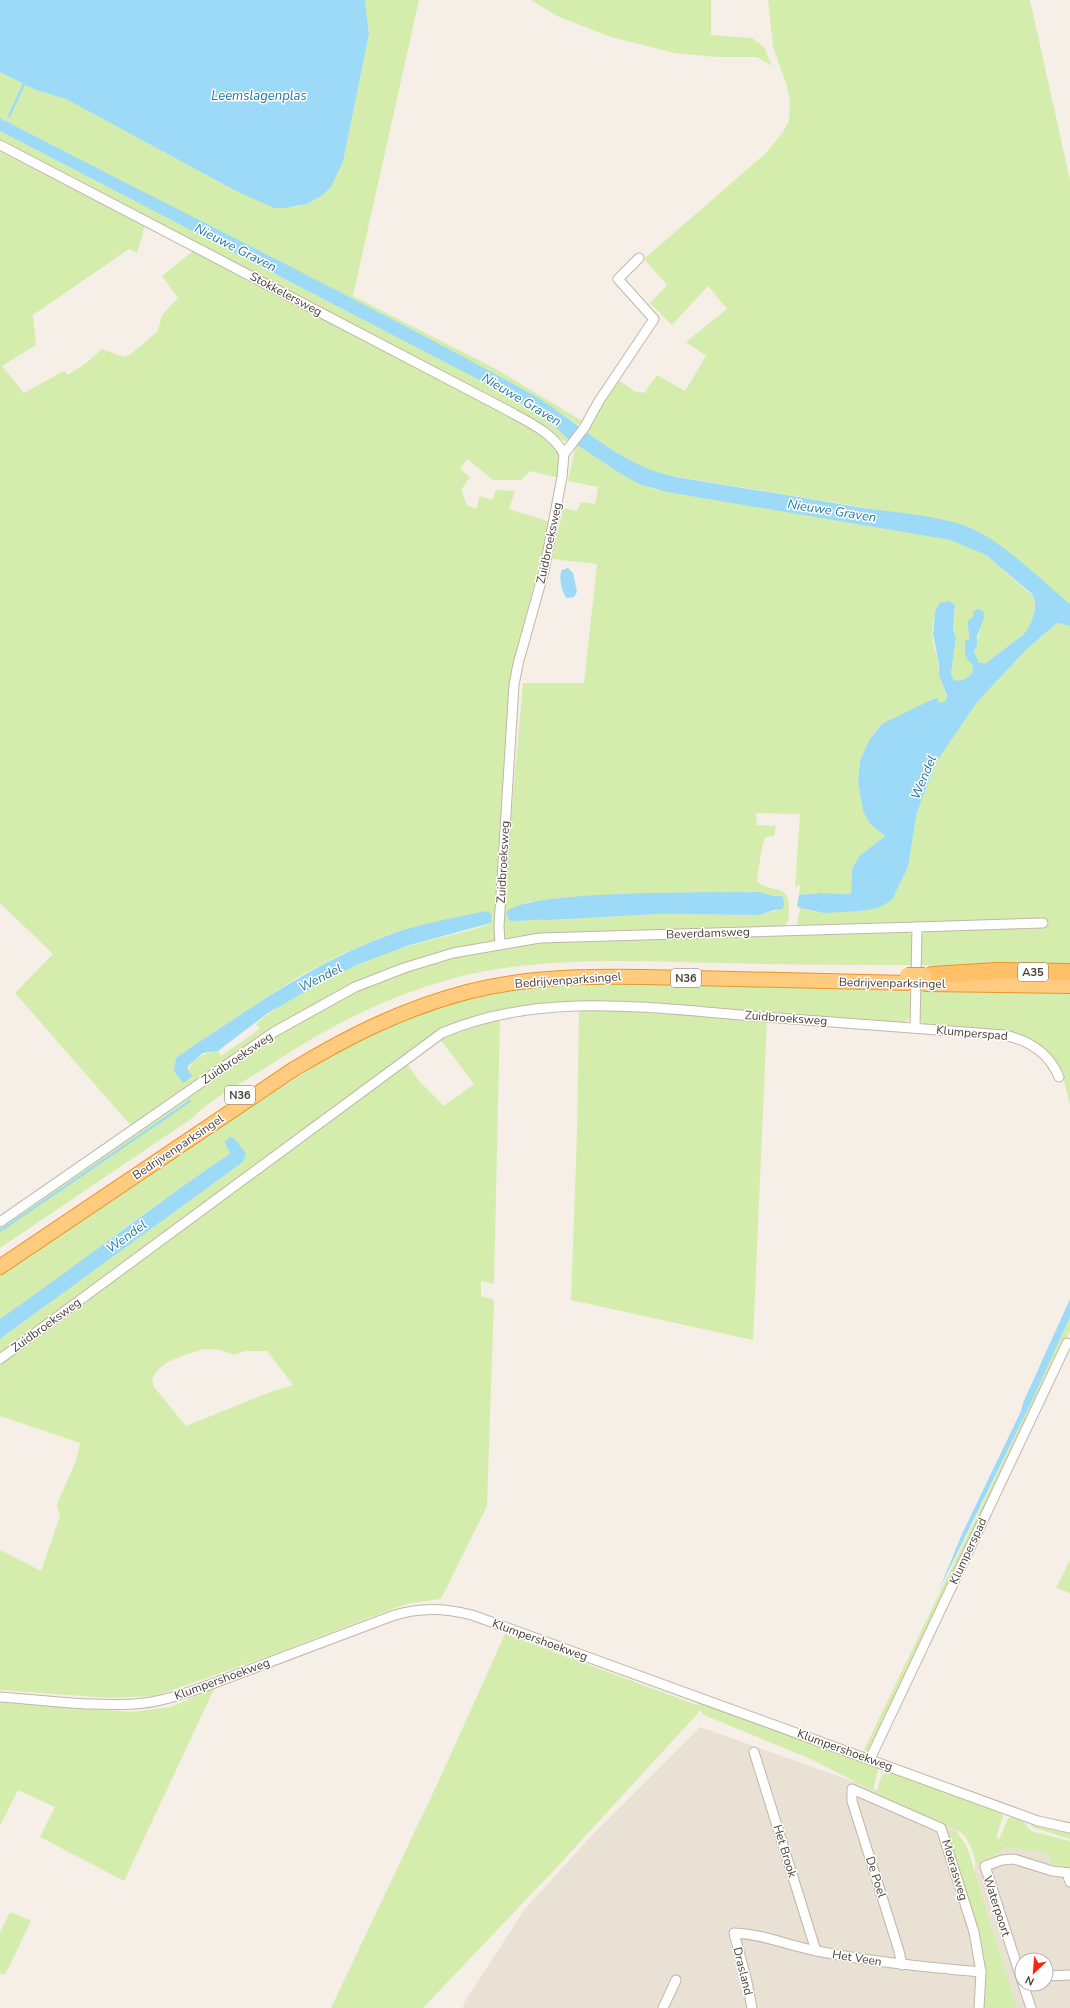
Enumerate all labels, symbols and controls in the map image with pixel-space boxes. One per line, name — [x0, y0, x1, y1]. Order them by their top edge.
water label: Leemslagenplas — [211, 87, 307, 105]
water label: Nieuwe Graven — [192, 220, 280, 276]
street label: Stokkelersweg — [247, 268, 325, 320]
water label: Nieuwe Graven — [478, 369, 565, 431]
water label: Nieuwe Graven — [786, 495, 878, 527]
street label: Zuidbroeksweg — [533, 501, 565, 585]
water label: Wendel — [907, 752, 941, 802]
street label: Zuidbroeksweg — [493, 820, 513, 904]
street label: Beverdamsweg — [666, 924, 750, 942]
water label: Wendel — [296, 959, 345, 996]
road number: A35 — [1018, 963, 1048, 981]
street label: Bedrijvenparksingel — [514, 968, 622, 992]
road number: N36 — [671, 969, 701, 987]
street label: Bedrijvenparksingel — [839, 974, 946, 992]
street label: Zuidbroeksweg — [744, 1007, 828, 1029]
street label: Klumperspad — [936, 1022, 1008, 1044]
street label: Zuidbroeksweg — [198, 1028, 276, 1088]
road number: N36 — [225, 1086, 255, 1104]
street label: Bedrijvenparksingel — [129, 1110, 227, 1183]
water label: Wendel — [103, 1216, 151, 1258]
street label: Zuidbroeksweg — [8, 1294, 84, 1356]
street label: Klumperspad — [946, 1515, 990, 1587]
street label: Klumpershoekweg — [490, 1615, 590, 1665]
street label: Klumpershoekweg — [172, 1654, 272, 1704]
street label: Klumpershoekweg — [795, 1725, 895, 1775]
street label: Het Brook — [769, 1823, 801, 1880]
street label: Moerasweg — [938, 1838, 972, 1902]
street label: De Poel — [862, 1854, 890, 1900]
street label: Waterpoort — [980, 1874, 1015, 1939]
street label: Drasland — [729, 1945, 757, 1997]
street label: Het Veen — [831, 1946, 883, 1970]
north arrow — [1014, 1952, 1054, 1992]
text: N — [1023, 1972, 1037, 1989]

